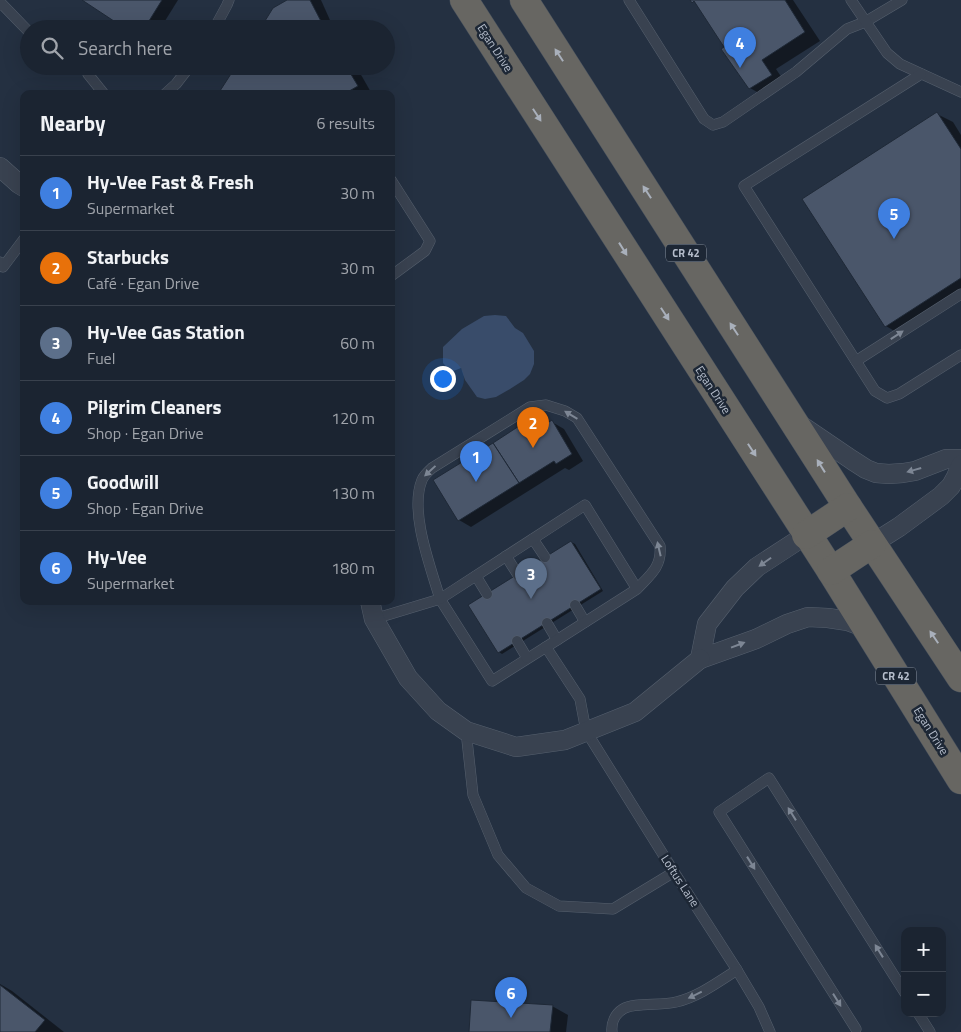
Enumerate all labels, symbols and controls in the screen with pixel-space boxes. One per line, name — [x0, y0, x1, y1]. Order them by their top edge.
search box — [20, 20, 395, 75]
street label: Egan Drive — [473, 20, 518, 76]
pin: 4 — [724, 27, 756, 68]
text: Search here — [78, 33, 172, 62]
icon: search — [38, 34, 66, 62]
one-way arrow — [554, 48, 564, 62]
text: Nearby — [40, 107, 105, 139]
one-way arrow — [533, 108, 542, 121]
text: 6 results — [316, 111, 375, 135]
text: Hy-Vee Fast & Fresh — [87, 167, 254, 196]
text: 1 — [52, 181, 60, 205]
text: 30 m — [340, 181, 375, 205]
one-way arrow — [642, 185, 651, 199]
text: Supermarket — [87, 196, 174, 220]
pin: 5 — [878, 198, 910, 239]
text: Starbucks — [87, 242, 169, 271]
one-way arrow — [619, 243, 628, 256]
road number: CR 42 — [666, 244, 706, 262]
text: 2 — [52, 256, 60, 280]
text: 30 m — [340, 256, 375, 280]
text: Café · Egan Drive — [87, 271, 199, 295]
one-way arrow — [660, 307, 669, 320]
text: Hy-Vee Gas Station — [87, 317, 245, 346]
one-way arrow — [729, 322, 739, 335]
one-way arrow — [890, 330, 903, 340]
text: 3 — [52, 331, 60, 355]
text: 60 m — [340, 331, 375, 355]
text: Fuel — [87, 346, 115, 370]
street label: Egan Drive — [691, 362, 736, 418]
your location — [430, 366, 456, 392]
text: Pilgrim Cleaners — [87, 392, 222, 421]
text: 4 — [52, 406, 60, 430]
text: 120 m — [331, 406, 375, 430]
pin: 2 — [517, 407, 549, 448]
one-way arrow — [564, 410, 577, 419]
text: Shop · Egan Drive — [87, 421, 204, 445]
pin: 1 — [460, 441, 492, 482]
one-way arrow — [747, 444, 757, 457]
one-way arrow — [817, 459, 826, 472]
one-way arrow — [424, 465, 436, 477]
one-way arrow — [906, 466, 922, 474]
text: Goodwill — [87, 467, 159, 496]
text: 5 — [52, 481, 60, 505]
text: 130 m — [331, 481, 375, 505]
text: Shop · Egan Drive — [87, 496, 204, 520]
one-way arrow — [655, 541, 663, 557]
text: Hy-Vee — [87, 542, 147, 571]
text: 6 — [52, 556, 60, 580]
text: 180 m — [331, 556, 375, 580]
one-way arrow — [759, 557, 772, 566]
pin: 3 — [515, 558, 547, 599]
text: Supermarket — [87, 571, 174, 595]
one-way arrow — [929, 630, 939, 644]
one-way arrow — [731, 641, 746, 649]
road number: CR 42 — [876, 668, 916, 684]
street label: Egan Drive — [909, 703, 954, 759]
one-way arrow — [787, 807, 797, 821]
street label: Loftus Lane — [656, 851, 704, 911]
one-way arrow — [746, 856, 755, 869]
map controls — [901, 927, 946, 1017]
button: + — [901, 927, 946, 972]
one-way arrow — [874, 945, 883, 958]
button: − — [901, 972, 946, 1017]
pin: 6 — [495, 977, 527, 1018]
one-way arrow — [688, 991, 702, 999]
one-way arrow — [833, 993, 842, 1007]

